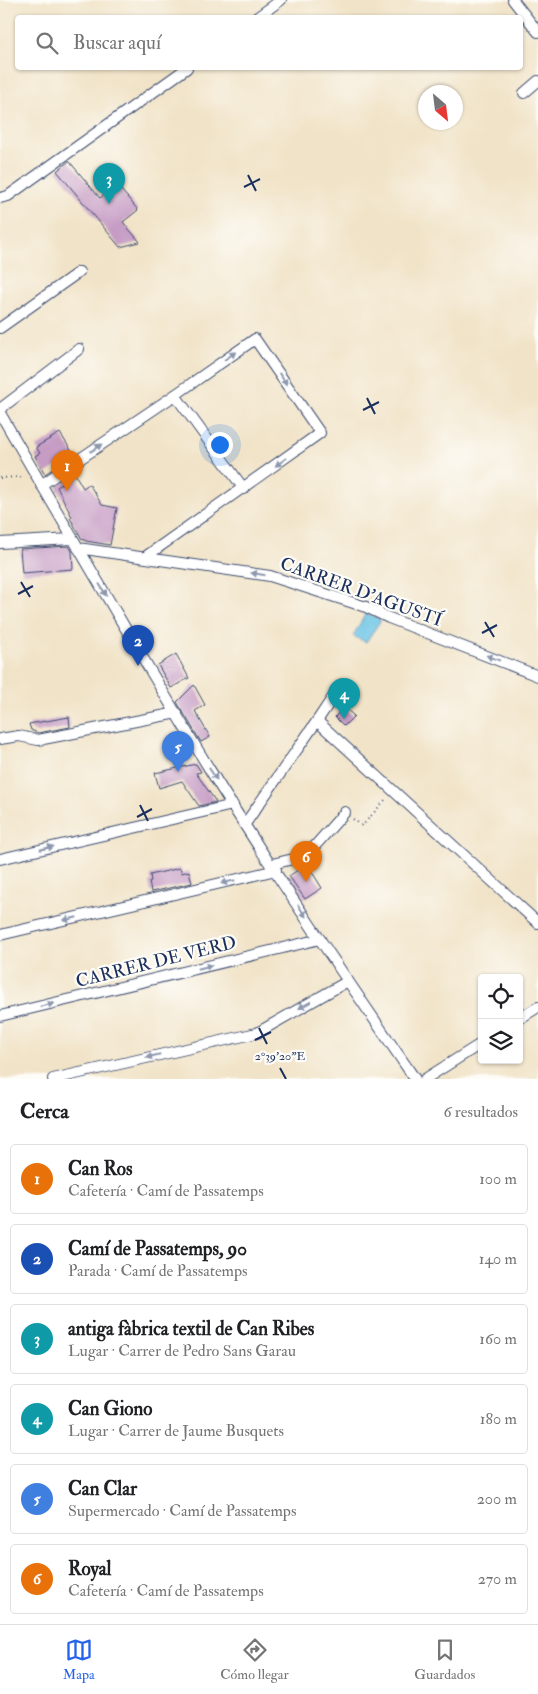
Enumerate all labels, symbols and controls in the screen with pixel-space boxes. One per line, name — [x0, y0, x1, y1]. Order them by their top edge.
search box — [15, 15, 523, 70]
icon: search — [33, 29, 61, 57]
text: Buscar aquí — [73, 31, 161, 55]
north arrow — [418, 85, 463, 130]
pin: 3 — [93, 163, 125, 204]
one-way arrow — [223, 351, 237, 361]
one-way arrow — [278, 372, 288, 385]
your location — [207, 432, 233, 458]
one-way arrow — [90, 443, 103, 453]
pin: 1 — [51, 450, 83, 491]
one-way arrow — [274, 457, 288, 467]
street label: CARRER D'AGUSTÍ — [277, 552, 446, 632]
one-way arrow — [249, 570, 265, 578]
one-way arrow — [98, 583, 107, 596]
pin: 2 — [122, 625, 154, 666]
one-way arrow — [485, 654, 500, 662]
pin: 4 — [328, 678, 360, 719]
pin: 5 — [162, 731, 194, 772]
one-way arrow — [209, 768, 218, 781]
pin: 6 — [290, 841, 322, 882]
one-way arrow — [40, 844, 55, 852]
one-way arrow — [221, 878, 236, 886]
one-way arrow — [297, 904, 307, 917]
one-way arrow — [62, 915, 78, 923]
street label: CARRER DE VERD — [73, 931, 239, 993]
one-way arrow — [198, 963, 213, 971]
map controls — [478, 974, 523, 1064]
button: locate — [478, 974, 523, 1019]
one-way arrow — [40, 1001, 55, 1009]
one-way arrow — [299, 1001, 312, 1010]
button: layers — [478, 1019, 523, 1064]
text: 2°39'20"E — [255, 1049, 305, 1064]
one-way arrow — [145, 1052, 160, 1060]
text: Cerca — [20, 1098, 69, 1125]
text: 6 resultados — [443, 1102, 518, 1122]
text: Can Ros — [68, 1157, 133, 1181]
text: 1 — [34, 1169, 40, 1189]
text: 100 m — [479, 1169, 517, 1189]
text: Cafetería · Camí de Passatemps — [68, 1181, 264, 1201]
text: Camí de Passatemps, 90 — [68, 1237, 247, 1261]
text: 2 — [33, 1249, 41, 1269]
text: 140 m — [479, 1249, 517, 1269]
text: Parada · Camí de Passatemps — [68, 1261, 248, 1281]
text: antiga fàbrica textil de Can Ribes — [68, 1317, 314, 1341]
text: 3 — [34, 1329, 40, 1349]
text: 160 m — [479, 1329, 517, 1349]
text: Lugar · Carrer de Pedro Sans Garau — [68, 1341, 296, 1361]
text: Can Giono — [68, 1397, 152, 1421]
text: 4 — [33, 1409, 41, 1429]
text: 180 m — [480, 1409, 517, 1429]
text: Lugar · Carrer de Jaume Busquets — [68, 1421, 284, 1441]
text: Can Clar — [68, 1477, 137, 1501]
text: 5 — [33, 1489, 41, 1509]
text: 200 m — [477, 1489, 517, 1509]
text: Supermercado · Camí de Passatemps — [68, 1501, 296, 1521]
text: Royal — [68, 1557, 111, 1581]
text: 6 — [33, 1569, 41, 1589]
text: 270 m — [478, 1569, 517, 1589]
text: Cafetería · Camí de Passatemps — [68, 1581, 264, 1601]
tab: Mapa — [63, 1636, 95, 1683]
tab: Cómo llegar — [220, 1636, 289, 1683]
tab: Guardados — [414, 1636, 475, 1683]

